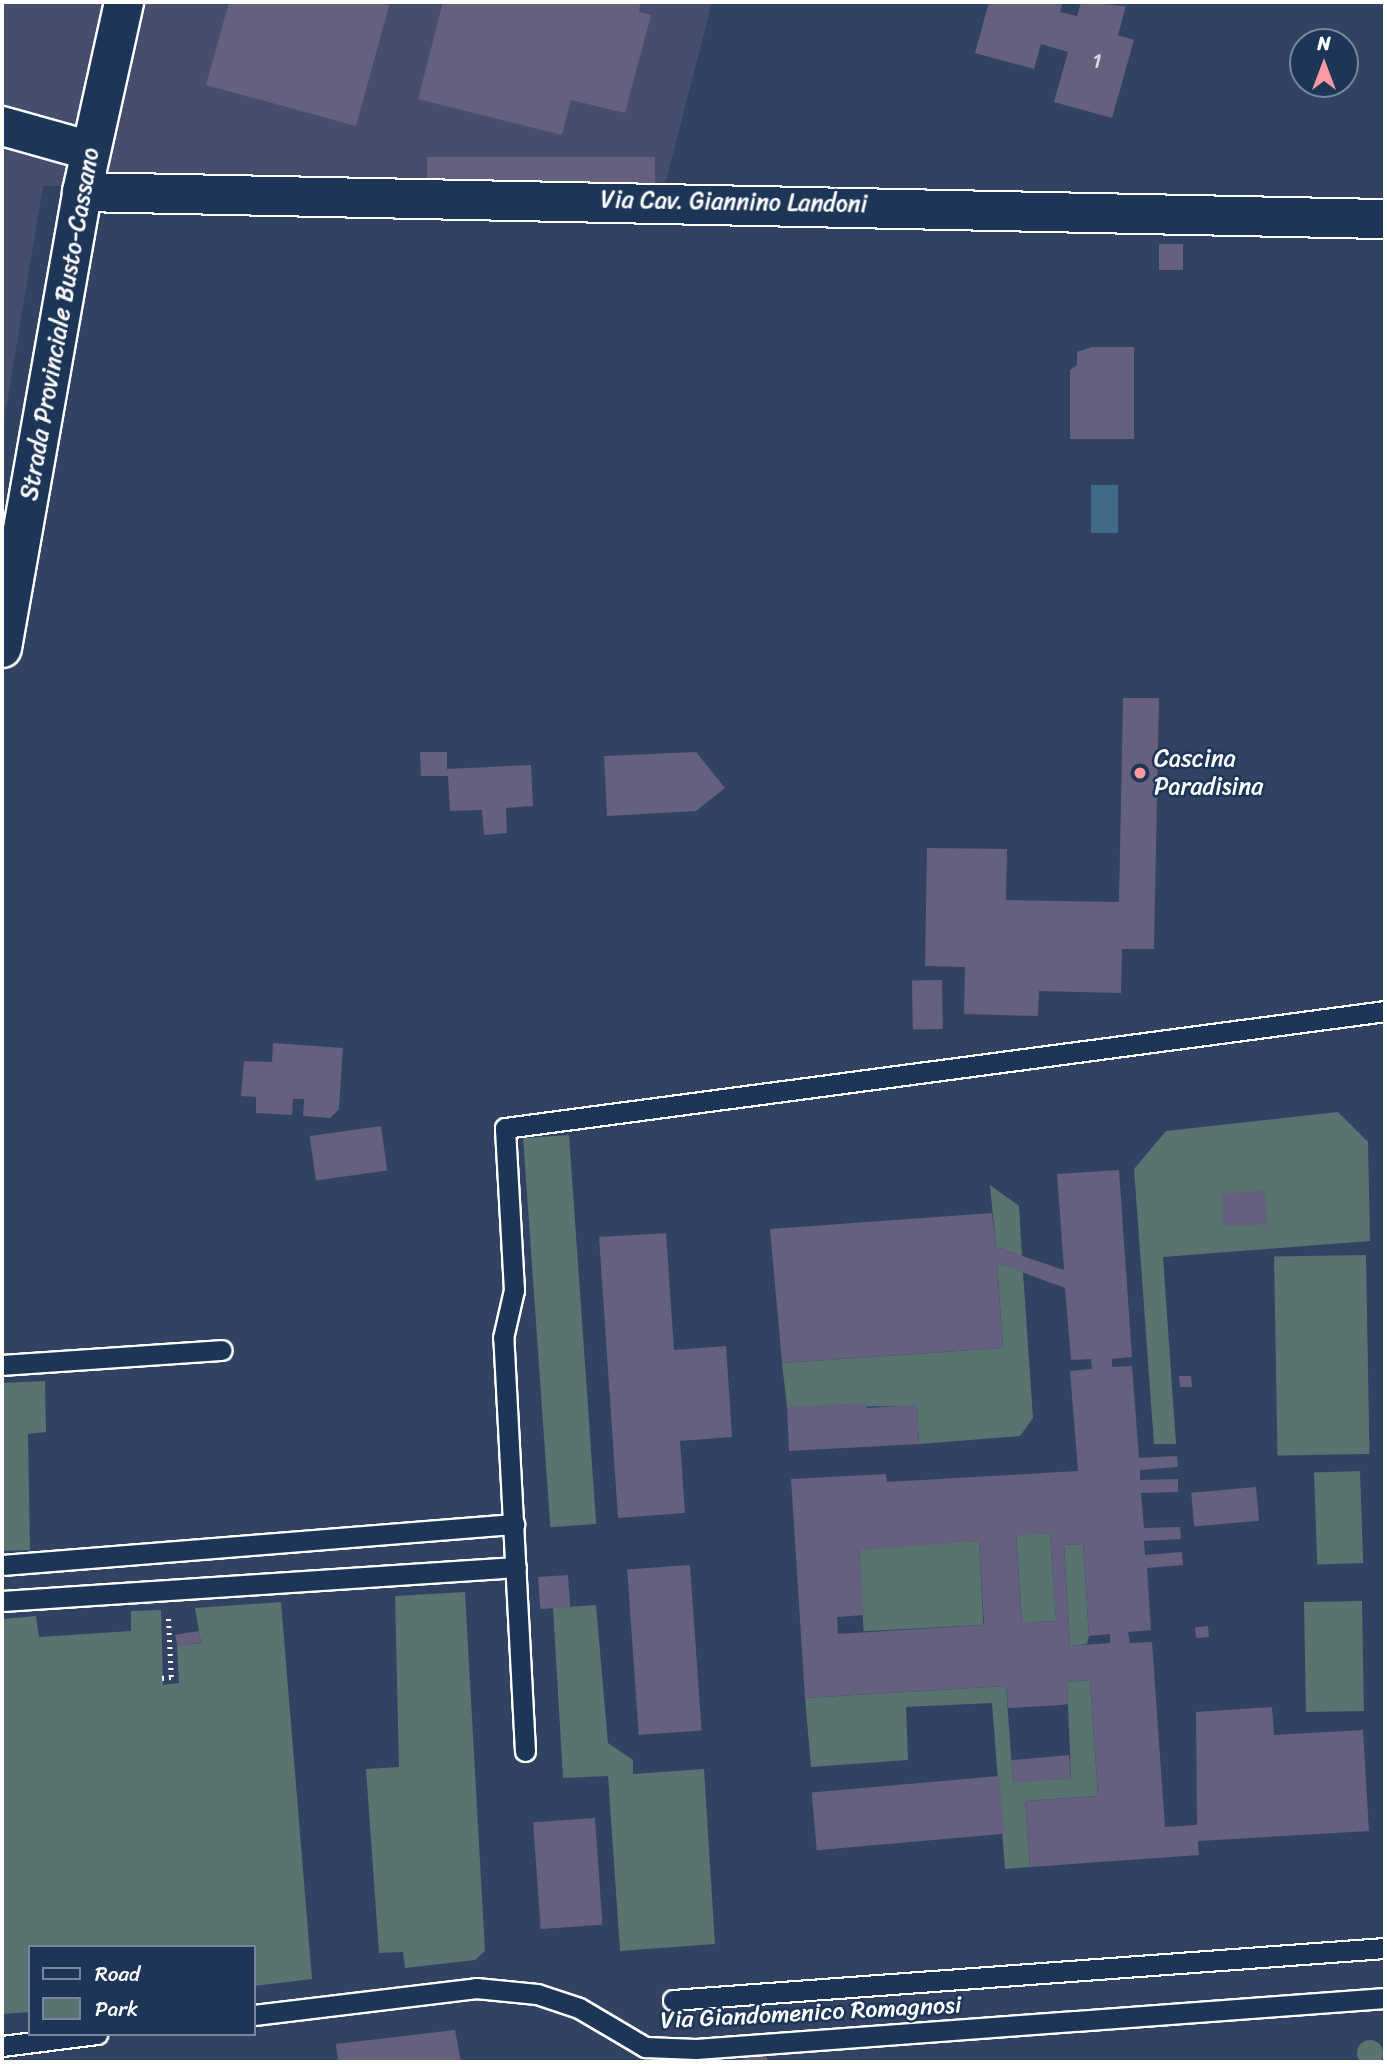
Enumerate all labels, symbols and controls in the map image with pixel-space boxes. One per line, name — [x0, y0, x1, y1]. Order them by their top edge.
text: N — [1317, 27, 1331, 60]
north arrow — [1289, 28, 1359, 98]
house number: 1 — [1092, 48, 1102, 74]
street label: Strada Provinciale Busto-Cassano — [15, 144, 105, 504]
street label: Via Cav. Giannino Landoni — [600, 185, 868, 219]
place label: Cascina Paradisina — [1154, 745, 1263, 801]
marker: Cascina Paradisina — [1132, 765, 1148, 781]
legend — [28, 1945, 256, 2036]
text: Road — [95, 1955, 140, 1993]
text: Park — [95, 1990, 138, 2028]
street label: Via Giandomenico Romagnosi — [659, 1991, 963, 2035]

